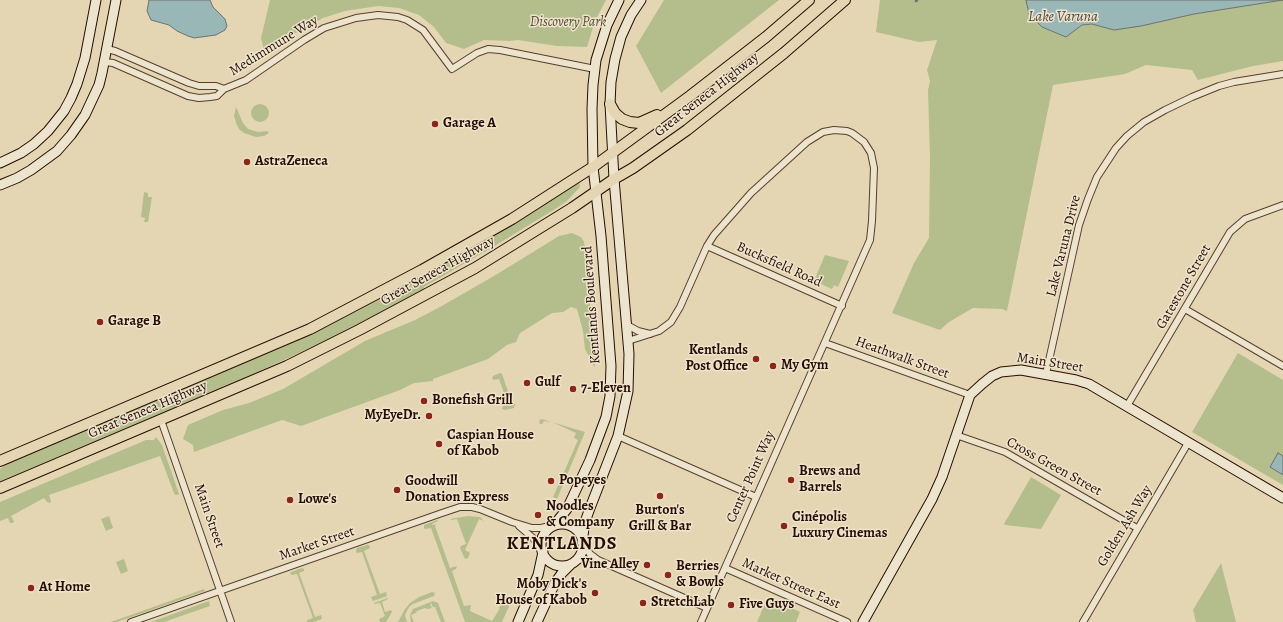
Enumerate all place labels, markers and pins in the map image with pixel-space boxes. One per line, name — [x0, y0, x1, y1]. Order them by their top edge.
place label: Garage A — [443, 116, 496, 132]
marker: Garage A — [430, 119, 440, 129]
place label: AstraZeneca — [255, 154, 328, 170]
marker: AstraZeneca — [242, 157, 252, 167]
place label: Garage B — [108, 314, 161, 330]
marker: Garage B — [95, 317, 105, 327]
place label: Kentlands Post Office — [685, 343, 748, 376]
marker: Kentlands Post Office — [751, 354, 761, 364]
place label: My Gym — [781, 358, 829, 374]
marker: My Gym — [768, 361, 778, 371]
place label: Gulf — [535, 375, 560, 391]
marker: Gulf — [522, 378, 532, 388]
place label: 7-Eleven — [581, 381, 631, 397]
marker: 7-Eleven — [568, 384, 578, 394]
place label: Bonefish Grill — [432, 393, 513, 409]
marker: Bonefish Grill — [419, 396, 429, 406]
place label: MyEyeDr. — [365, 408, 421, 424]
marker: MyEyeDr. — [424, 411, 434, 421]
place label: Caspian House of Kabob — [447, 428, 534, 460]
marker: Caspian House of Kabob — [434, 439, 444, 449]
place label: Brews and Barrels — [799, 464, 860, 496]
place label: Popeyes — [559, 473, 606, 489]
place label: Goodwill Donation Express — [405, 474, 509, 506]
marker: Brews and Barrels — [786, 475, 796, 485]
marker: Popeyes — [546, 476, 556, 486]
marker: Goodwill Donation Express — [392, 485, 402, 495]
marker: Burton's Grill & Bar — [655, 491, 665, 501]
place label: Lowe's — [298, 492, 337, 508]
marker: Lowe's — [285, 495, 295, 505]
place label: Noodles & Company — [546, 499, 614, 532]
place label: Burton's Grill & Bar — [629, 503, 691, 536]
marker: Noodles & Company — [533, 510, 543, 520]
place label: Cinépolis Luxury Cinemas — [792, 510, 888, 542]
marker: Cinépolis Luxury Cinemas — [779, 521, 789, 531]
place label: Vine Alley — [581, 557, 639, 573]
place label: Berries & Bowls — [676, 559, 724, 592]
marker: Vine Alley — [642, 560, 652, 570]
marker: Berries & Bowls — [663, 570, 673, 580]
place label: Moby Dick's House of Kabob — [495, 577, 587, 610]
place label: At Home — [39, 580, 90, 596]
marker: At Home — [26, 583, 36, 593]
marker: Moby Dick's House of Kabob — [590, 588, 600, 598]
place label: StretchLab — [651, 595, 715, 611]
place label: Five Guys — [739, 597, 794, 613]
marker: StretchLab — [638, 598, 648, 608]
marker: Five Guys — [726, 600, 736, 610]

